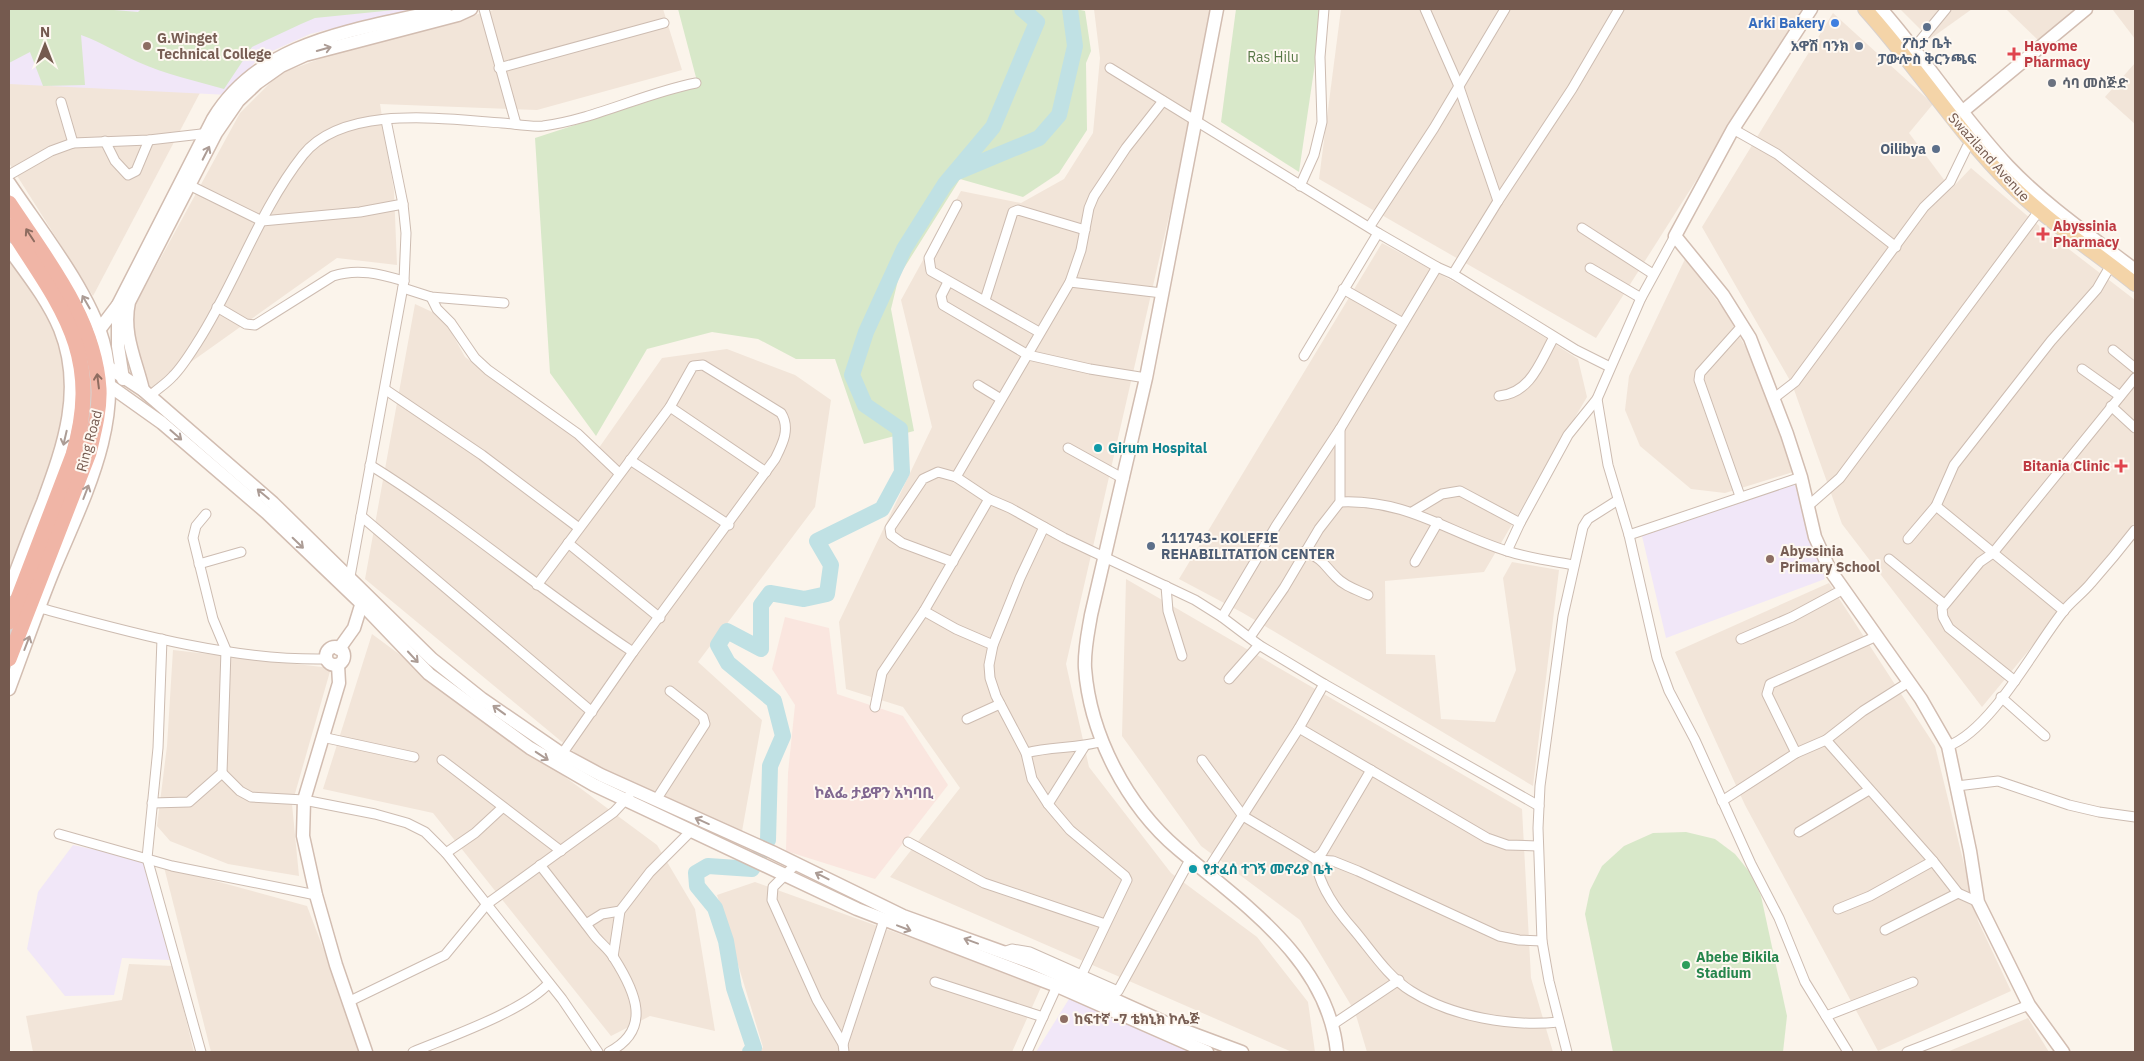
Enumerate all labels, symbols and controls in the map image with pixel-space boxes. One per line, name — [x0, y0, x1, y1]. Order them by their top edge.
place label: Arki Bakery — [1748, 14, 1826, 32]
marker: Arki Bakery — [1829, 17, 1841, 29]
north arrow — [20, 20, 70, 70]
marker: ፖስታ ቤት ፓውሎስ ቅርንጫፍ — [1921, 21, 1933, 33]
text: N — [40, 23, 50, 41]
place label: G.Winget Technical College — [157, 29, 272, 63]
place label: ፖስታ ቤት ፓውሎስ ቅርንጫፍ — [1877, 34, 1977, 68]
place label: አዋሽ ባንክ — [1791, 37, 1849, 55]
place label: Hayome Pharmacy — [2024, 37, 2091, 71]
marker: G.Winget Technical College — [141, 40, 153, 52]
marker: አዋሽ ባንክ — [1853, 40, 1865, 52]
one-way arrow — [315, 44, 331, 54]
park label: Ras Hilu — [1247, 48, 1299, 66]
marker: Hayome Pharmacy — [2008, 48, 2020, 60]
place label: ሳባ መስጅድ — [2062, 74, 2128, 92]
marker: ሳባ መስጅድ — [2046, 77, 2058, 89]
street label: Swaziland Avenue — [1944, 109, 2034, 205]
place label: Oilibya — [1880, 140, 1926, 158]
marker: Oilibya — [1930, 143, 1942, 155]
one-way arrow — [202, 146, 211, 161]
place label: Abyssinia Pharmacy — [2053, 217, 2120, 251]
marker: Abyssinia Pharmacy — [2037, 228, 2049, 240]
one-way arrow — [25, 229, 35, 243]
one-way arrow — [81, 295, 91, 310]
one-way arrow — [93, 373, 103, 389]
street label: Ring Road — [72, 408, 106, 474]
one-way arrow — [60, 429, 69, 445]
one-way arrow — [169, 430, 182, 441]
place label: Girum Hospital — [1108, 439, 1207, 457]
marker: Girum Hospital — [1092, 442, 1104, 454]
place label: Bitania Clinic — [2023, 457, 2110, 475]
marker: Bitania Clinic — [2114, 459, 2128, 473]
one-way arrow — [81, 485, 91, 500]
one-way arrow — [257, 489, 270, 500]
place label: 111743- KOLEFIE REHABILITATION CENTER — [1161, 529, 1335, 563]
one-way arrow — [291, 537, 304, 549]
marker: 111743- KOLEFIE REHABILITATION CENTER — [1145, 540, 1157, 552]
place label: Abyssinia Primary School — [1780, 542, 1880, 576]
marker: Abyssinia Primary School — [1764, 553, 1776, 565]
one-way arrow — [23, 636, 32, 651]
one-way arrow — [407, 651, 419, 664]
one-way arrow — [492, 705, 506, 715]
one-way arrow — [534, 751, 548, 761]
district label: ኮልፌ ታይዋን አካባቢ — [814, 783, 934, 802]
one-way arrow — [695, 816, 710, 826]
place label: የታፈሰ ተገኝ መኖሪያ ቤት — [1203, 860, 1333, 878]
marker: የታፈሰ ተገኝ መኖሪያ ቤት — [1187, 863, 1199, 875]
one-way arrow — [815, 871, 830, 880]
one-way arrow — [896, 924, 911, 933]
one-way arrow — [963, 936, 979, 945]
place label: Abebe Bikila Stadium — [1696, 948, 1779, 982]
marker: Abebe Bikila Stadium — [1680, 959, 1692, 971]
place label: ከፍተኛ -7 ቴክኒክ ኮሌጅ — [1074, 1010, 1201, 1028]
marker: ከፍተኛ -7 ቴክኒክ ኮሌጅ — [1058, 1013, 1070, 1025]

